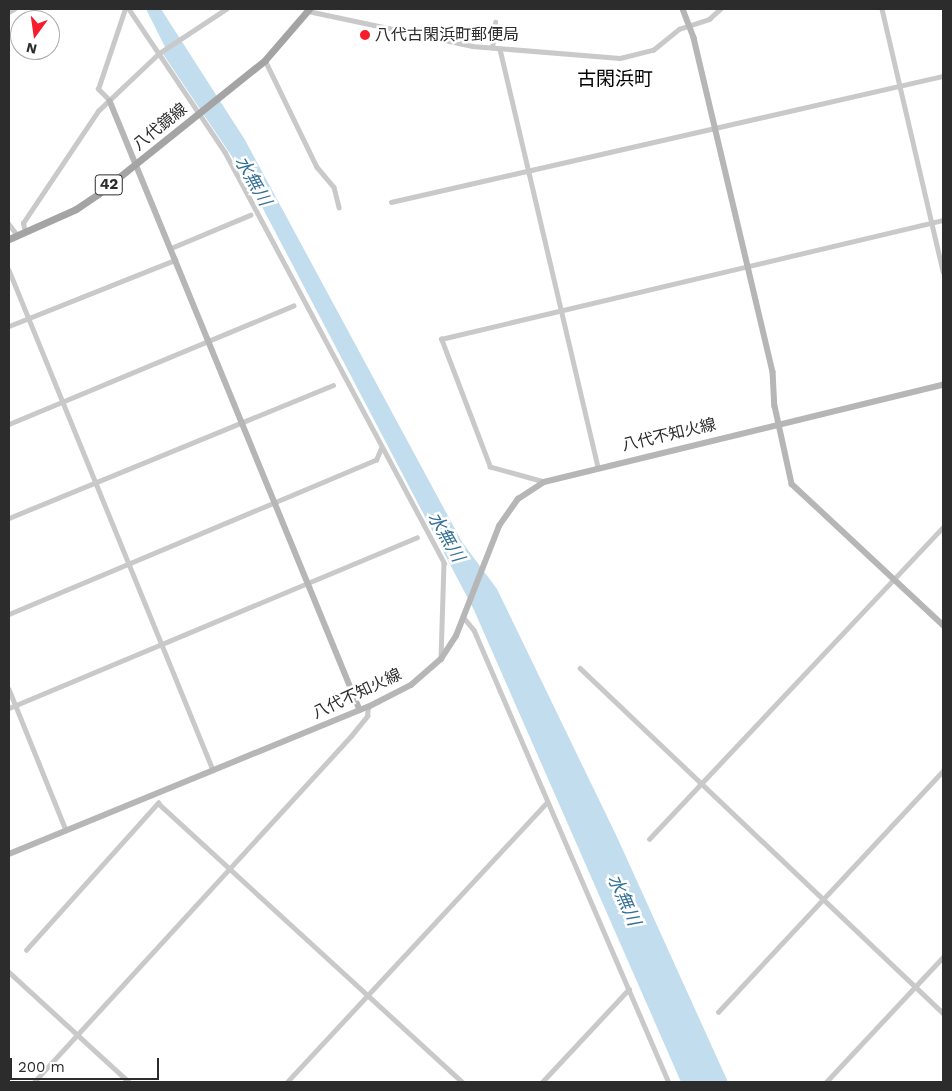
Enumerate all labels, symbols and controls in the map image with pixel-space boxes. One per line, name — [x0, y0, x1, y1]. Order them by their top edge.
north arrow — [10, 10, 60, 60]
place label: 八代古閑浜町郵便局 — [375, 25, 519, 45]
marker: 八代古閑浜町郵便局 — [359, 29, 371, 41]
text: N — [25, 40, 39, 58]
district label: 古閑浜町 — [577, 68, 653, 90]
street label: 八代鏡線 — [129, 99, 191, 155]
water label: 水無川 — [230, 152, 276, 210]
road number: 42 — [94, 172, 124, 198]
street label: 八代不知火線 — [620, 415, 718, 455]
water label: 水無川 — [423, 508, 469, 566]
street label: 八代不知火線 — [309, 665, 405, 723]
water label: 水無川 — [603, 871, 645, 929]
scale bar — [12, 1048, 161, 1080]
text: 200 m — [18, 1058, 65, 1076]

